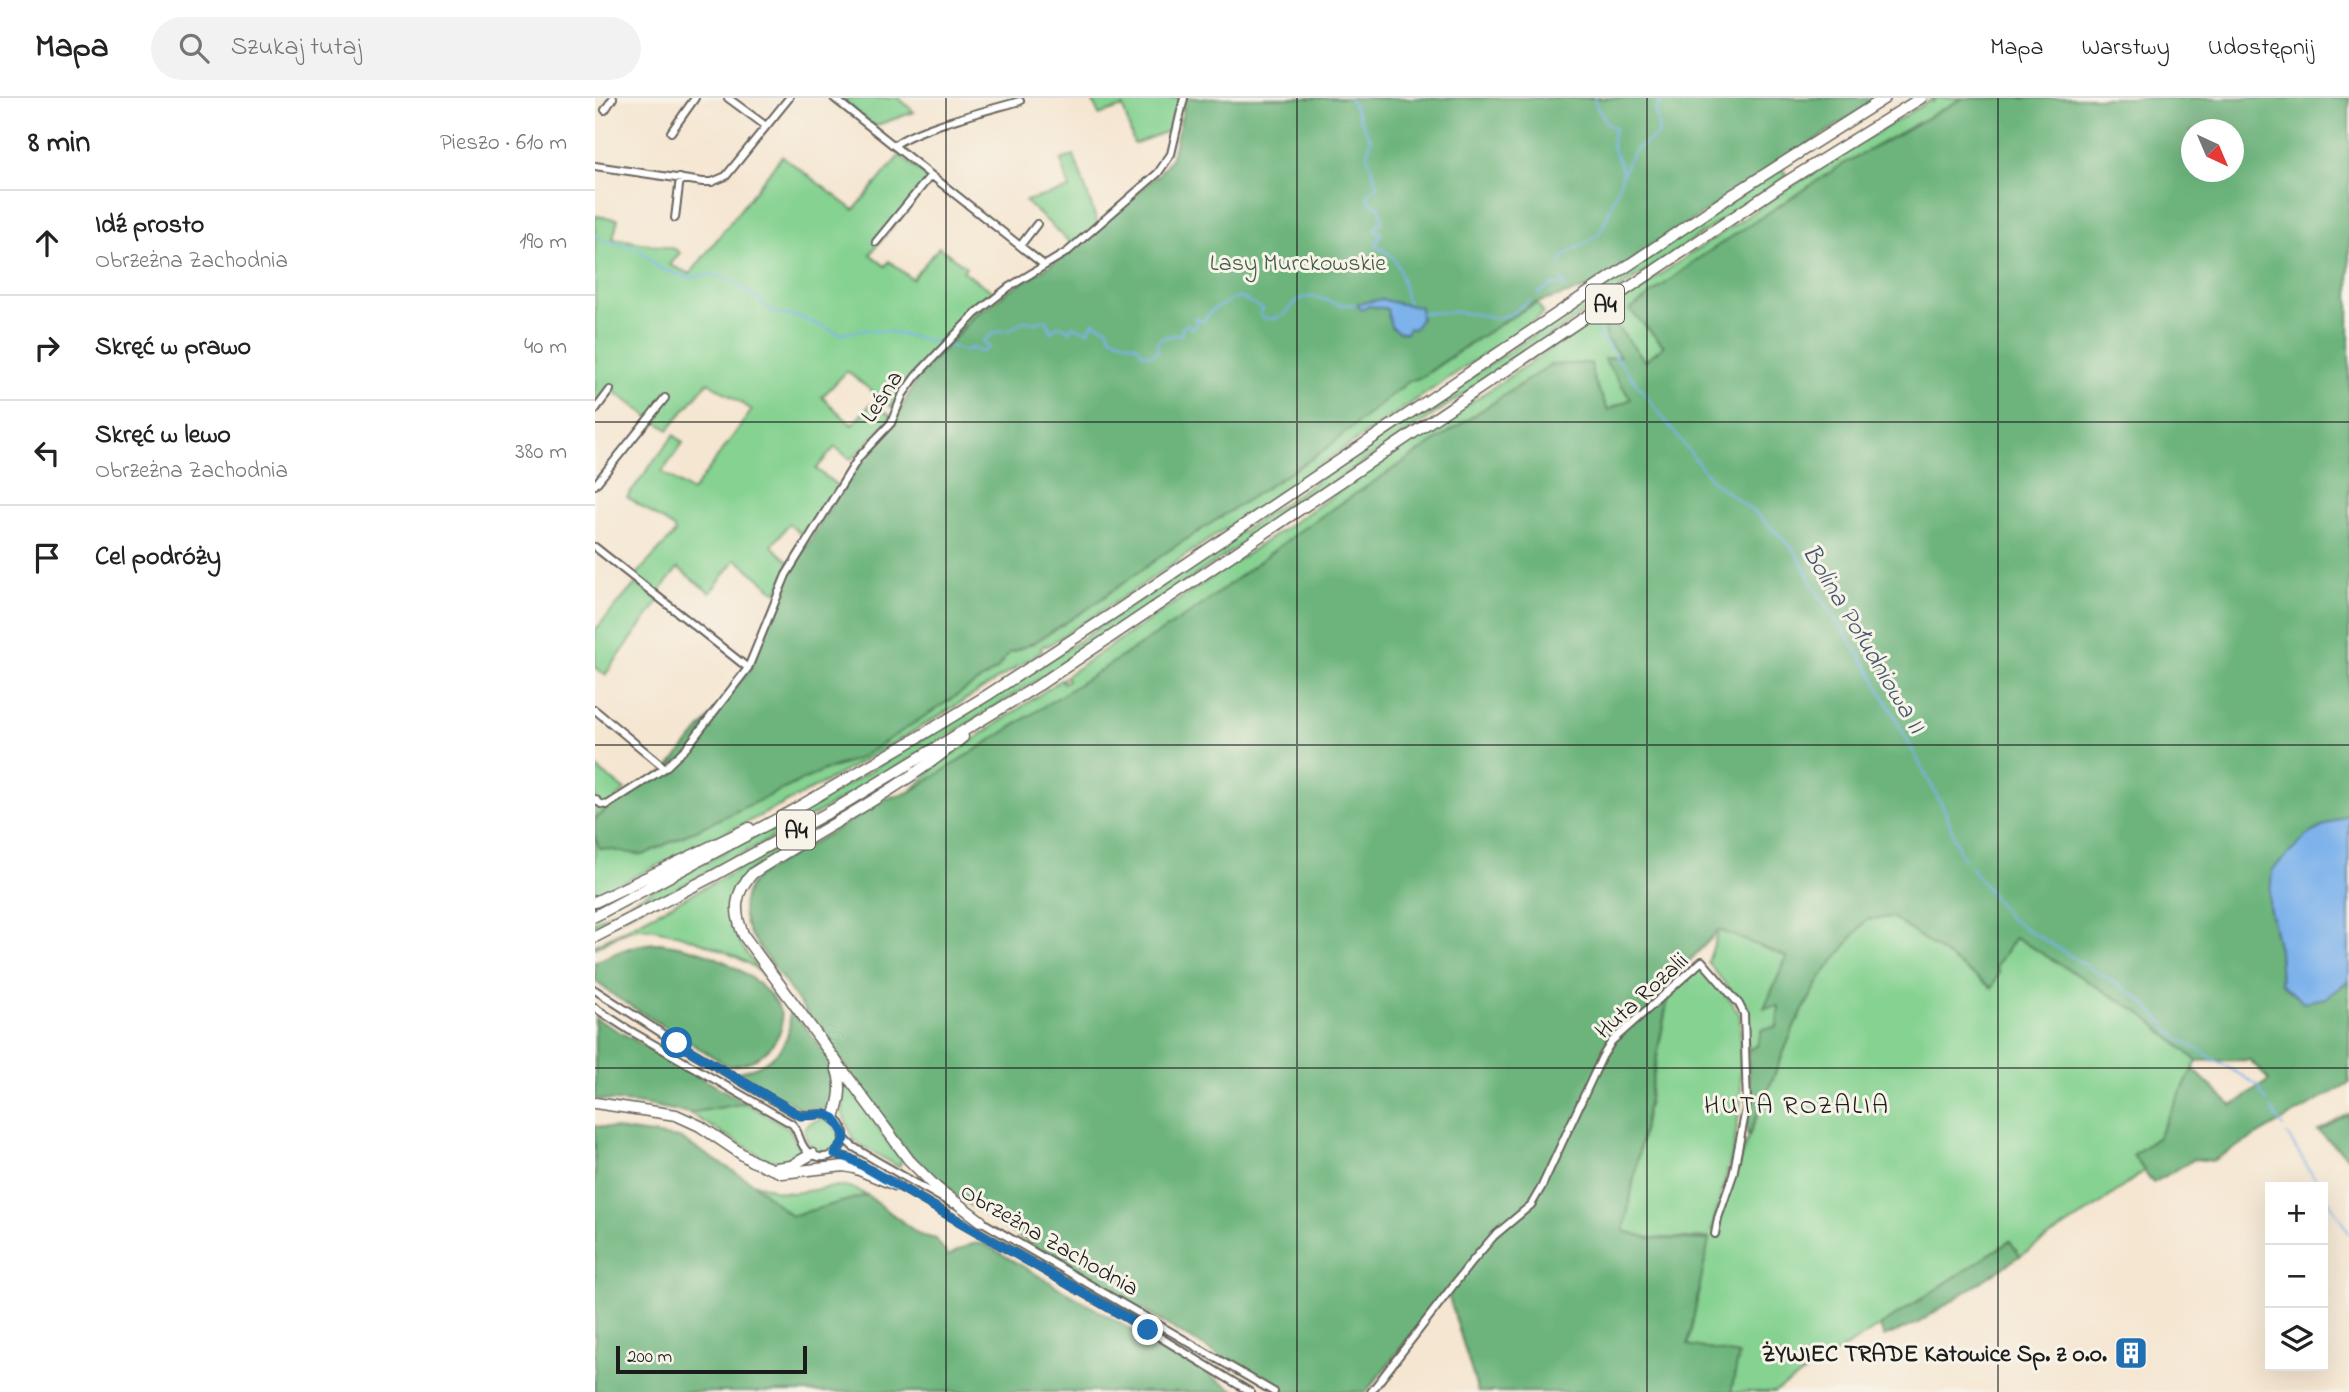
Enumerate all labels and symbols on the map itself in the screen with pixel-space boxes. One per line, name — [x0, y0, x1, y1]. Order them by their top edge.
north arrow — [2181, 119, 2244, 182]
park label: Lasy Murckowskie — [1210, 247, 1386, 283]
road number: A4 — [1586, 284, 1624, 324]
street label: Leśna — [853, 364, 913, 431]
water label: Bolina Południowa II — [1791, 538, 1935, 742]
road number: A4 — [777, 810, 815, 850]
street label: Huta Rozalii — [1588, 945, 1698, 1049]
route start — [661, 1027, 692, 1058]
district label: HUTA ROZALIA — [1704, 1088, 1890, 1126]
street label: Obrzeżna Zachodnia — [953, 1176, 1145, 1307]
route end — [1132, 1314, 1163, 1345]
building icon: ŻYWIEC TRADE Katowice Sp. z o.o. — [2112, 1334, 2150, 1372]
place label: ŻYWIEC TRADE Katowice Sp. z o.o. — [1762, 1338, 2107, 1373]
scale bar — [616, 1343, 807, 1375]

